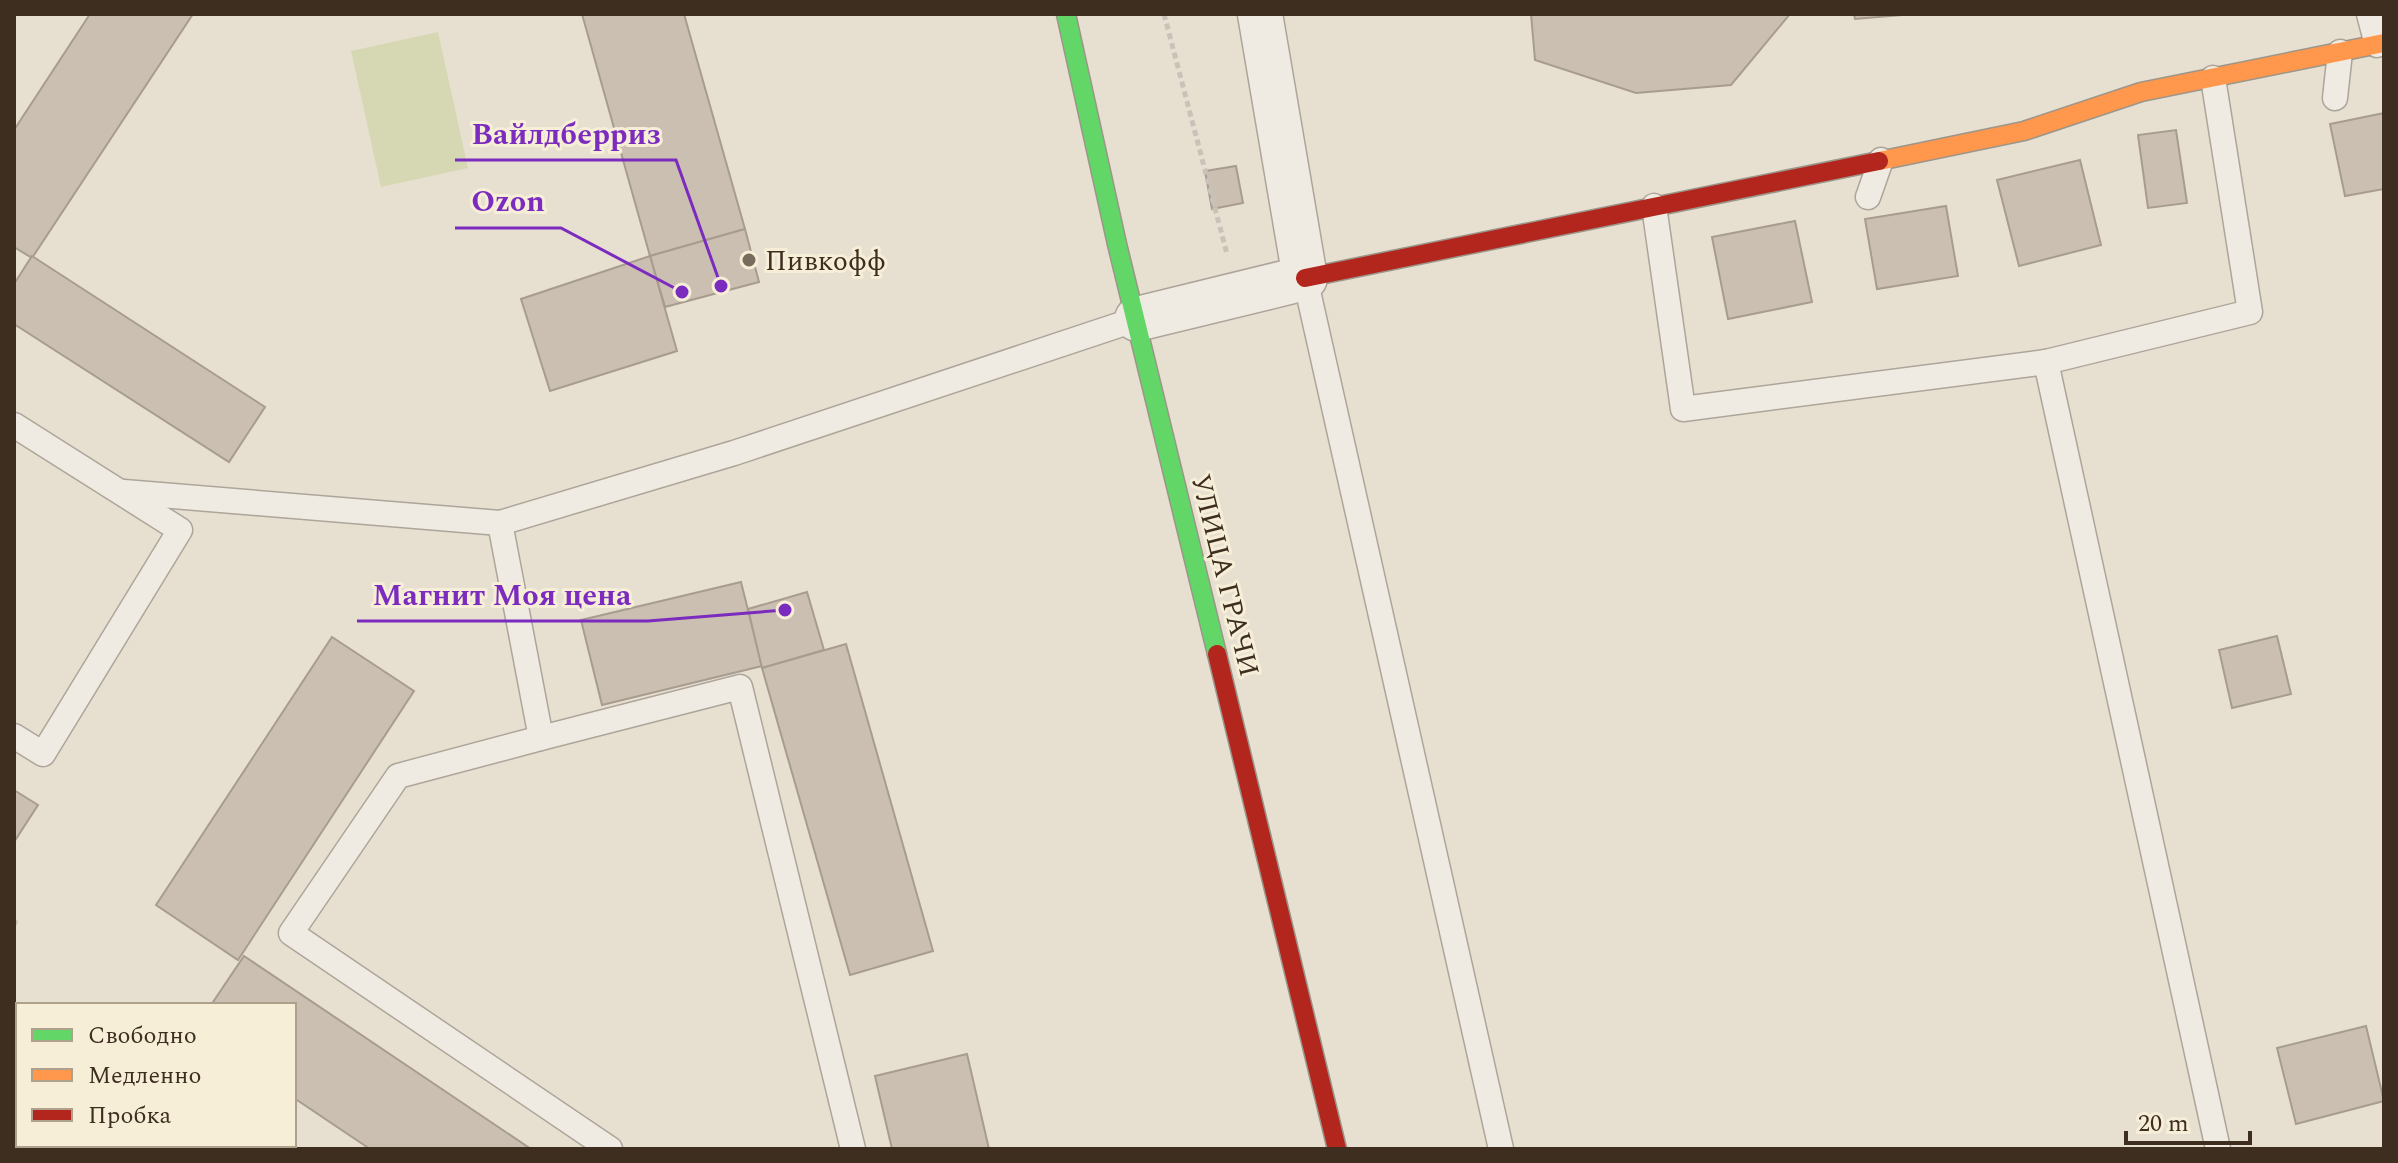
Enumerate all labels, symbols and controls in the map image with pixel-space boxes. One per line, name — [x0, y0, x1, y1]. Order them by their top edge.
callout: Вайлдберриз — [455, 106, 676, 160]
text: Вайлдберриз — [471, 112, 661, 158]
callout: Ozon — [455, 174, 561, 228]
text: Ozon — [471, 179, 545, 225]
place label: Пивкофф — [765, 240, 886, 283]
marker: Пивкофф — [740, 251, 758, 269]
street label: УЛИЦА ГРАЧИ — [1179, 470, 1270, 681]
callout: Магнит Моя цена — [357, 567, 648, 621]
text: Магнит Моя цена — [373, 573, 632, 619]
legend — [16, 1003, 296, 1147]
text: Свободно — [88, 1018, 197, 1054]
text: Медленно — [88, 1058, 201, 1094]
scale bar — [2126, 1095, 2250, 1145]
text: Пробка — [88, 1098, 172, 1134]
text: 20 m — [2138, 1106, 2189, 1142]

